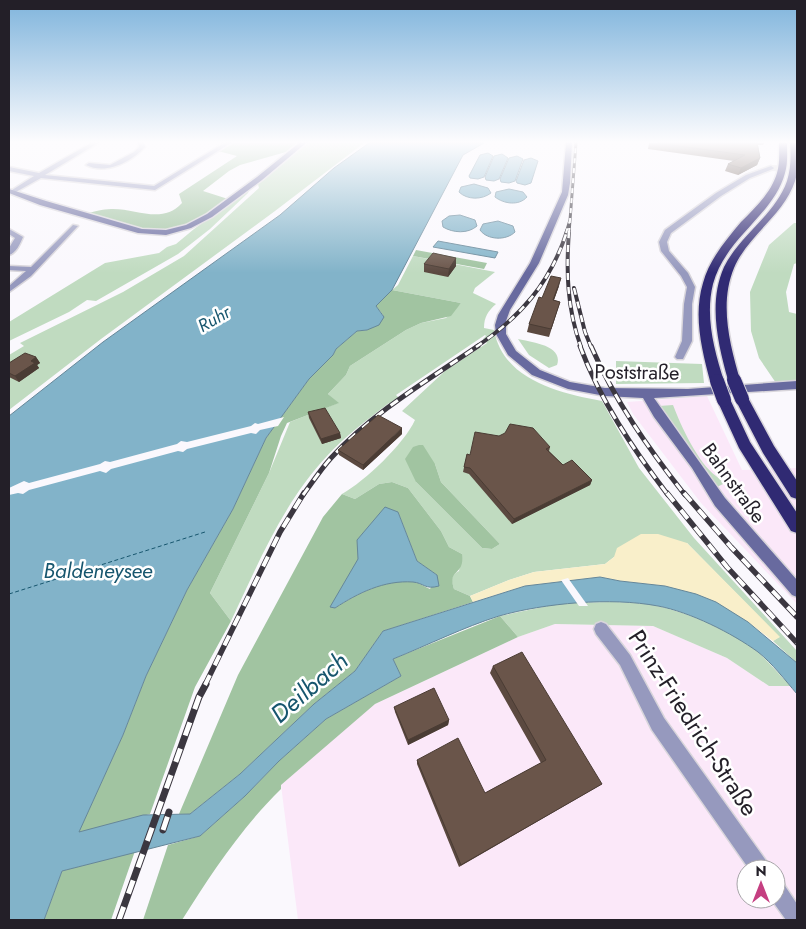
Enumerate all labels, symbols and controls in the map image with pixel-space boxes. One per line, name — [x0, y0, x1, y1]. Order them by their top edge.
water label: Ruhr — [193, 299, 236, 339]
street label: Poststraße — [594, 357, 680, 388]
street label: Bahnstraße — [695, 437, 773, 529]
water label: Baldeneysee — [44, 556, 153, 586]
street label: Prinz-Friedrich-Straße — [620, 623, 767, 823]
water label: Deilbach — [262, 643, 356, 731]
north arrow — [736, 859, 786, 909]
text: N — [755, 861, 767, 881]

